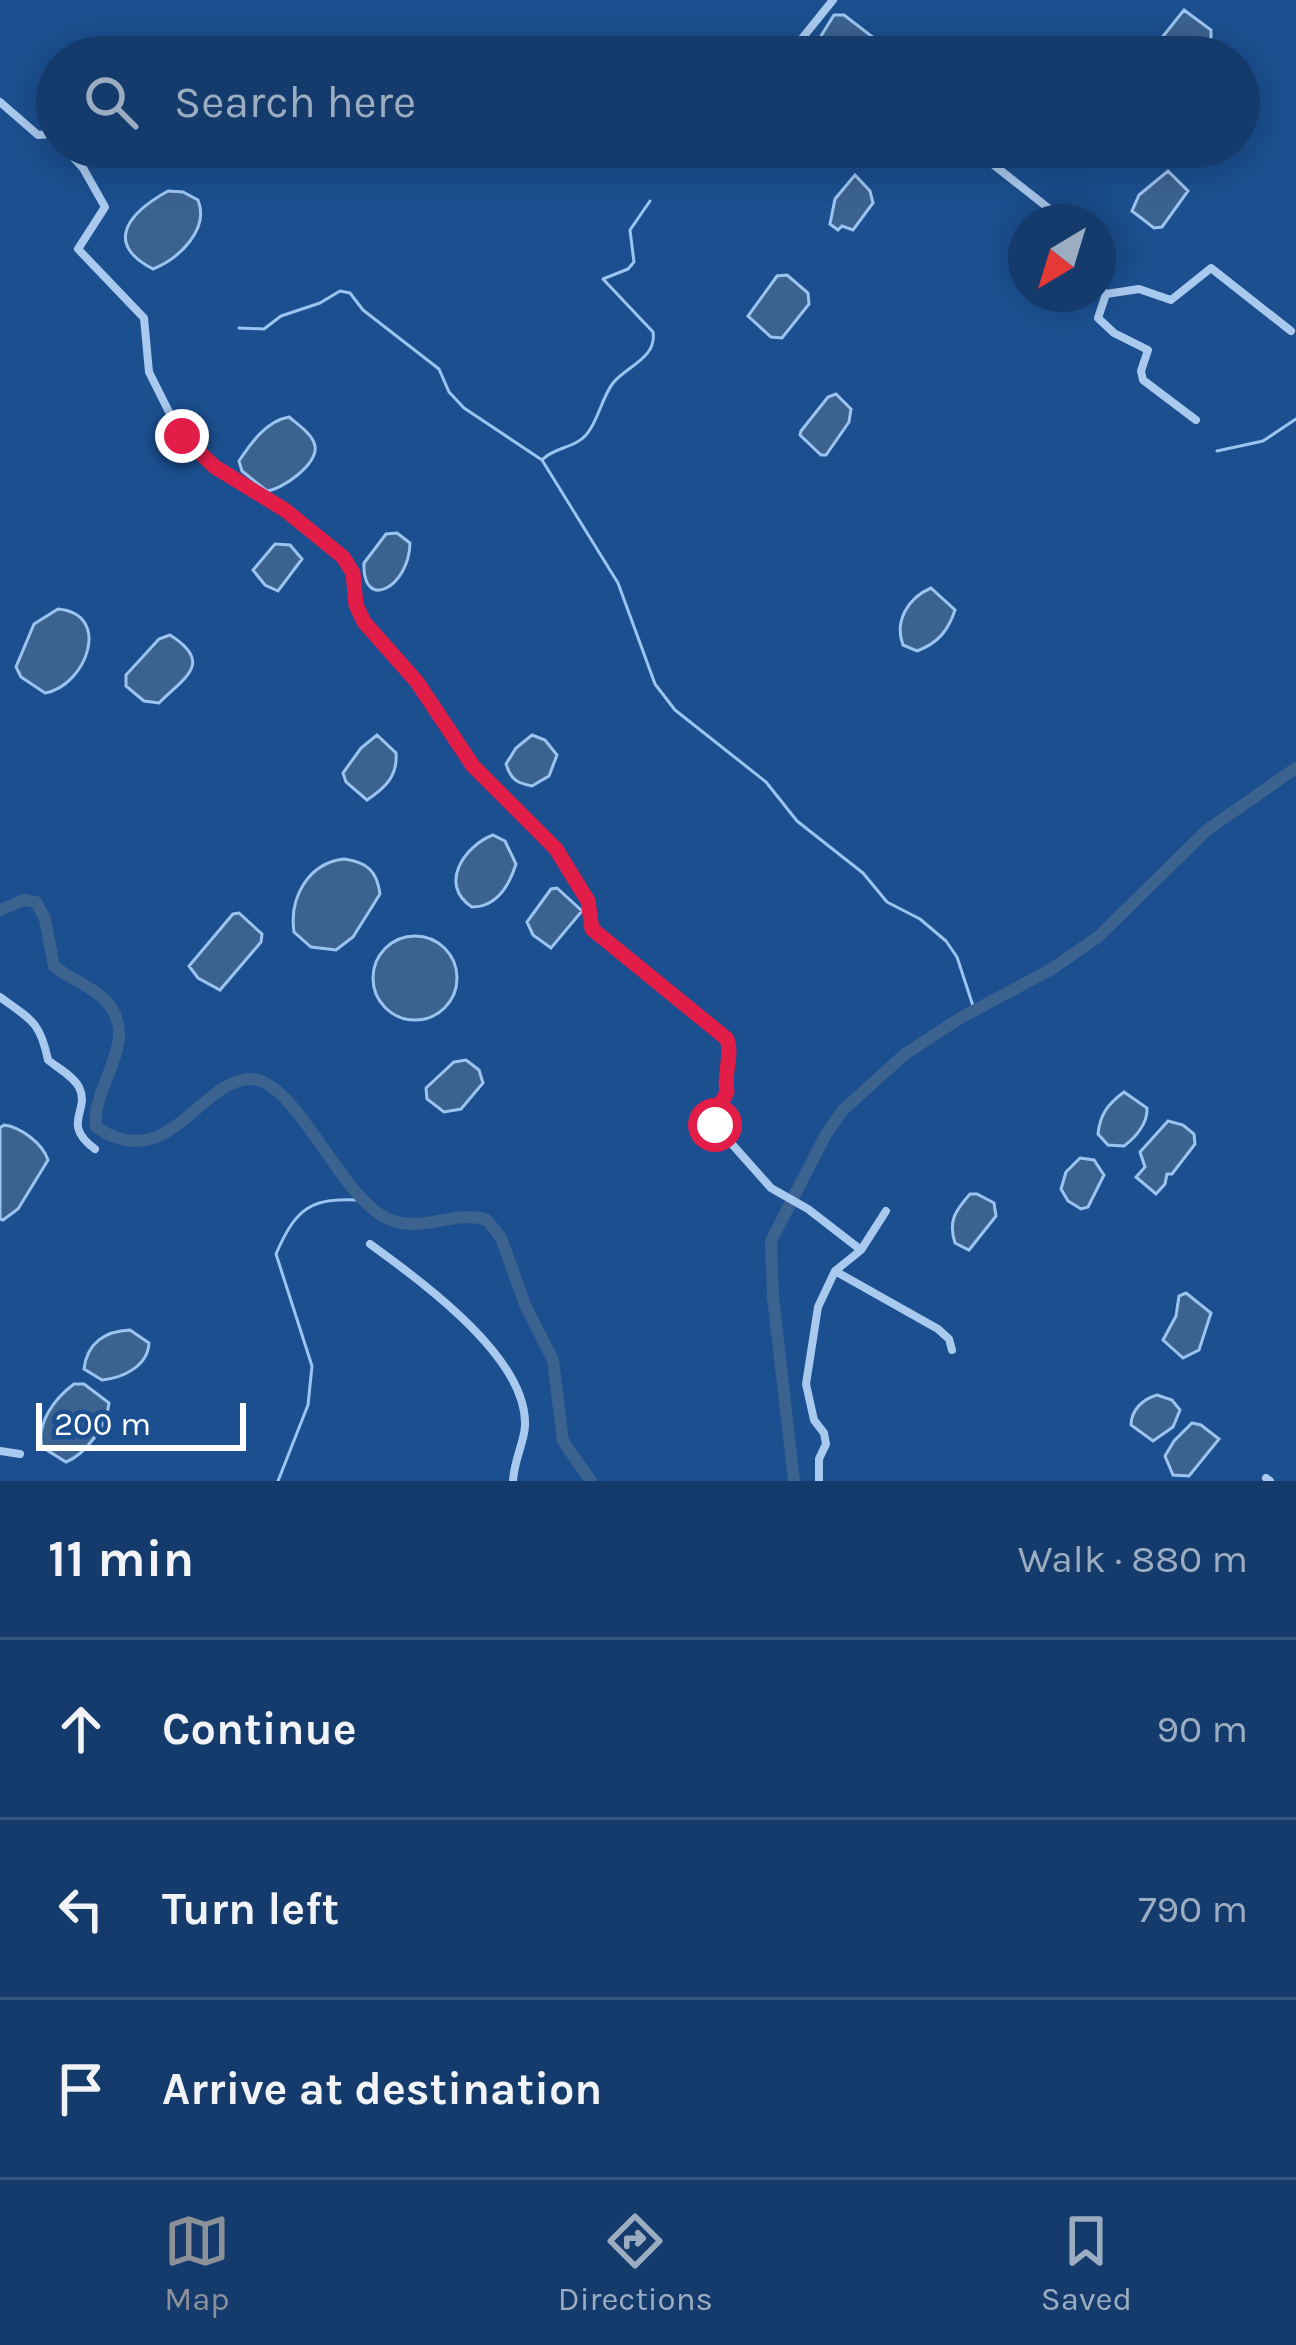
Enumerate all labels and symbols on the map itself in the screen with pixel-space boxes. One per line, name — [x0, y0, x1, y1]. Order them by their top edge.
north arrow — [1008, 204, 1116, 312]
route end — [155, 409, 209, 463]
route start — [688, 1098, 742, 1152]
scale bar — [36, 1397, 246, 1450]

